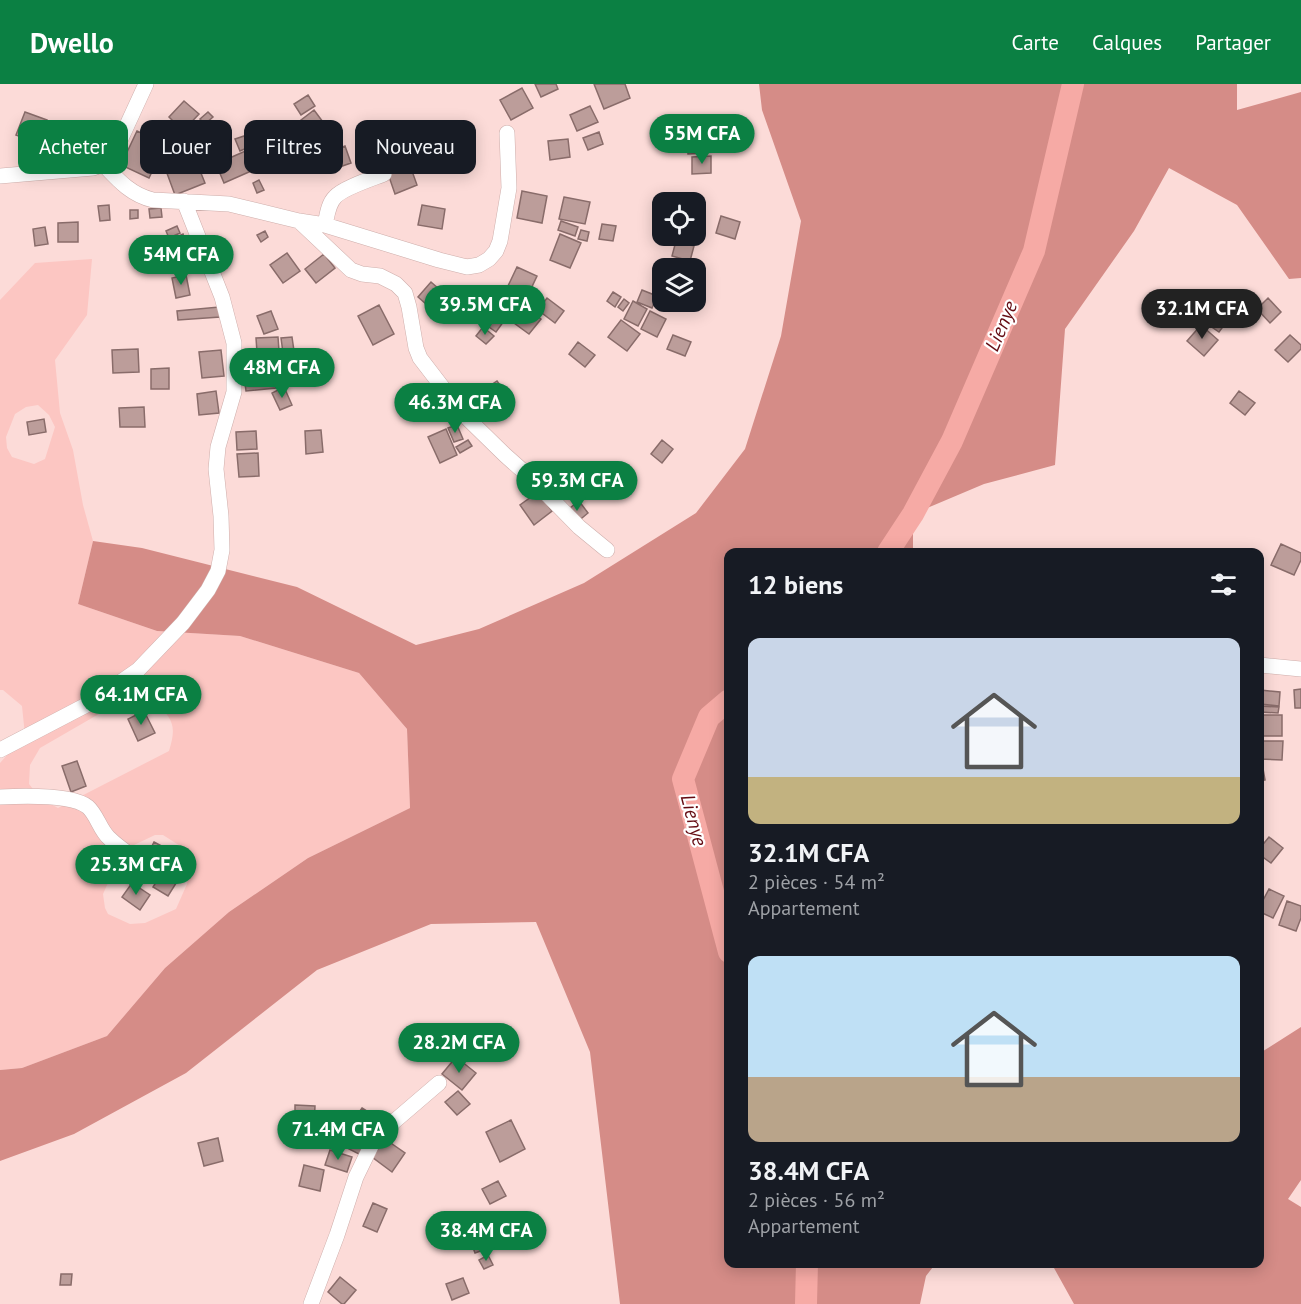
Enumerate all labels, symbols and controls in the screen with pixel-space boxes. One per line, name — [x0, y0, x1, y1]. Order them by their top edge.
text: Dwello — [30, 24, 114, 61]
text: Carte — [1012, 29, 1059, 56]
text: Calques — [1092, 29, 1162, 56]
text: Partager — [1195, 29, 1271, 56]
pin: 55M CFA — [647, 114, 757, 165]
chip: Acheter — [18, 120, 128, 174]
chip: Louer — [140, 120, 232, 174]
chip: Filtres — [244, 120, 343, 174]
chip: Nouveau — [355, 120, 476, 174]
text: 55M CFA — [664, 120, 740, 146]
map controls — [652, 192, 706, 312]
button: locate — [652, 192, 706, 246]
pin: 54M CFA — [126, 235, 236, 286]
text: 54M CFA — [143, 241, 219, 267]
button: layers — [652, 258, 706, 312]
pin: 39.5M CFA — [416, 285, 554, 336]
pin: 32.1M CFA — [1133, 289, 1271, 340]
text: 39.5M CFA — [438, 291, 532, 317]
text: 32.1M CFA — [1155, 295, 1249, 321]
water label: Lienye — [979, 296, 1023, 355]
pin: 48M CFA — [227, 348, 337, 399]
text: 48M CFA — [244, 354, 320, 380]
pin: 46.3M CFA — [386, 383, 524, 434]
text: 46.3M CFA — [408, 389, 502, 415]
pin: 59.3M CFA — [508, 461, 646, 512]
text: 59.3M CFA — [530, 467, 624, 493]
text: 12 biens — [748, 568, 843, 601]
icon: filters — [1207, 568, 1240, 601]
pin: 64.1M CFA — [72, 675, 210, 726]
icon: home — [940, 677, 1048, 785]
text: 64.1M CFA — [94, 681, 188, 707]
water label: Lienye — [675, 791, 714, 849]
text: 32.1M CFA — [748, 836, 869, 869]
pin: 25.3M CFA — [67, 845, 205, 896]
text: 25.3M CFA — [89, 851, 183, 877]
text: 2 pièces · 54 m² — [748, 869, 885, 895]
text: Appartement — [748, 895, 860, 921]
icon: home — [940, 995, 1048, 1103]
pin: 28.2M CFA — [390, 1023, 528, 1074]
text: 28.2M CFA — [412, 1029, 506, 1055]
pin: 71.4M CFA — [269, 1110, 407, 1161]
text: 71.4M CFA — [291, 1116, 385, 1142]
text: 38.4M CFA — [748, 1154, 869, 1187]
text: 2 pièces · 56 m² — [748, 1187, 885, 1213]
pin: 38.4M CFA — [417, 1211, 555, 1262]
text: Appartement — [748, 1213, 860, 1239]
text: 38.4M CFA — [439, 1217, 533, 1243]

